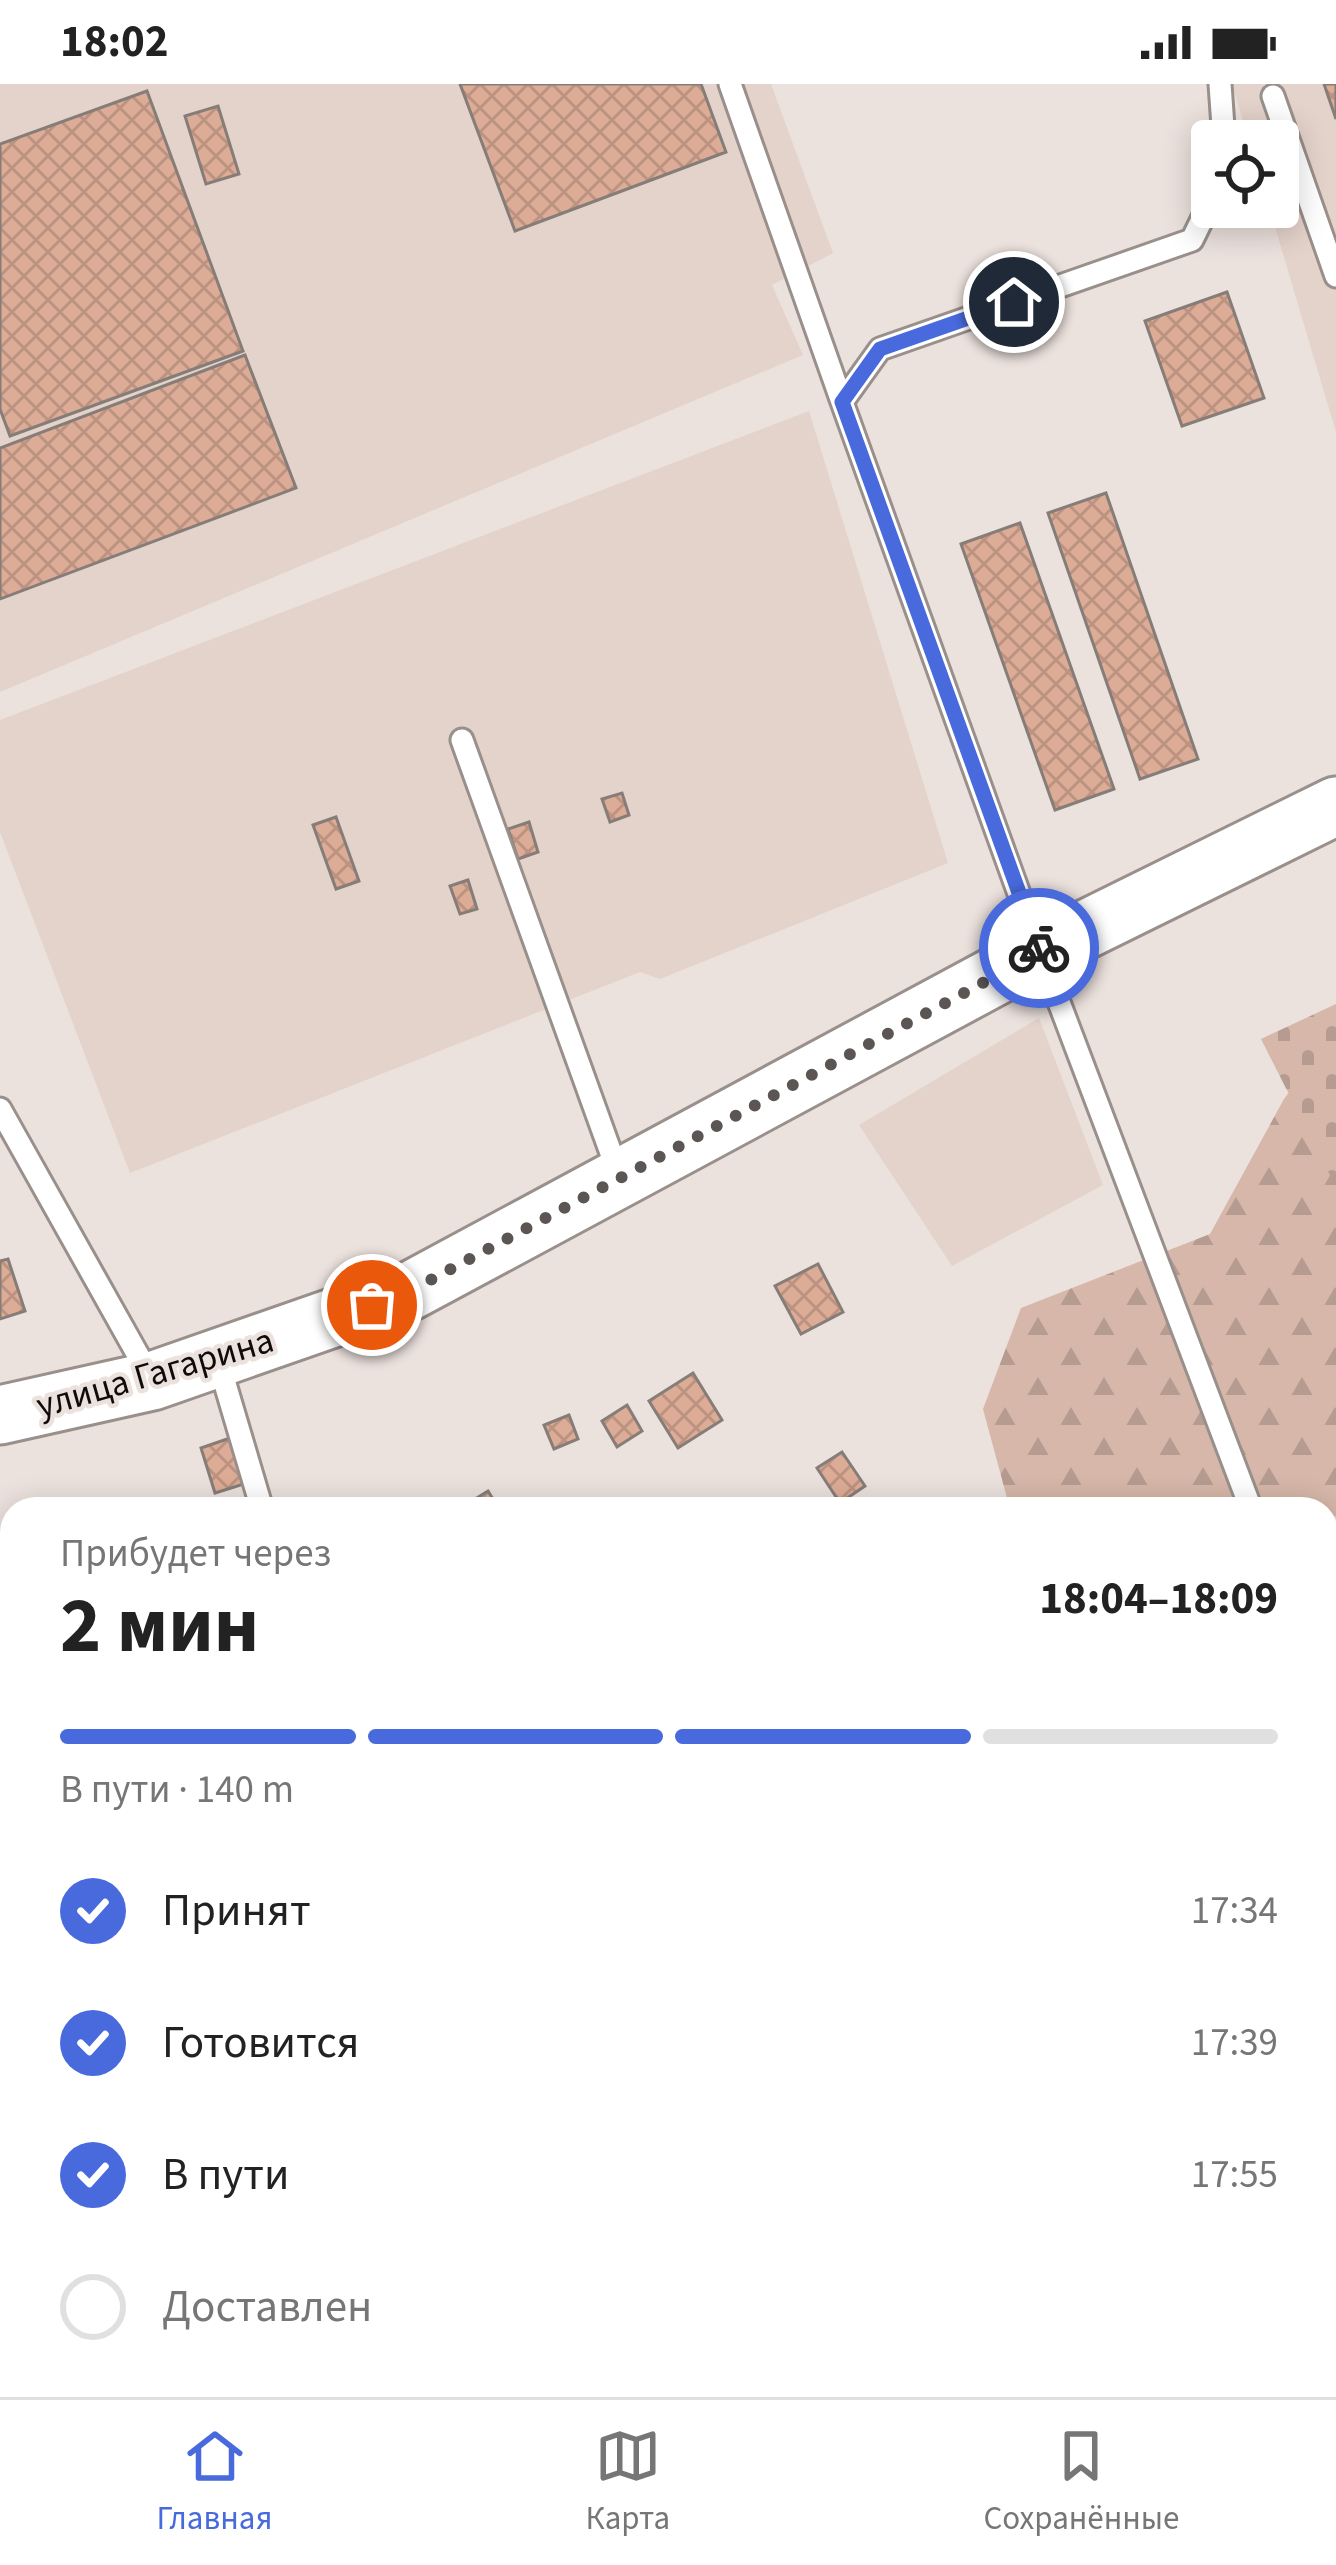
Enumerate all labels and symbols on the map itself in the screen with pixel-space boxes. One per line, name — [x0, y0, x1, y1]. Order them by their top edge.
pin — [963, 251, 1065, 353]
courier — [979, 888, 1099, 1008]
pin — [321, 1254, 423, 1356]
street label: улица Гагарина — [30, 1315, 280, 1431]

